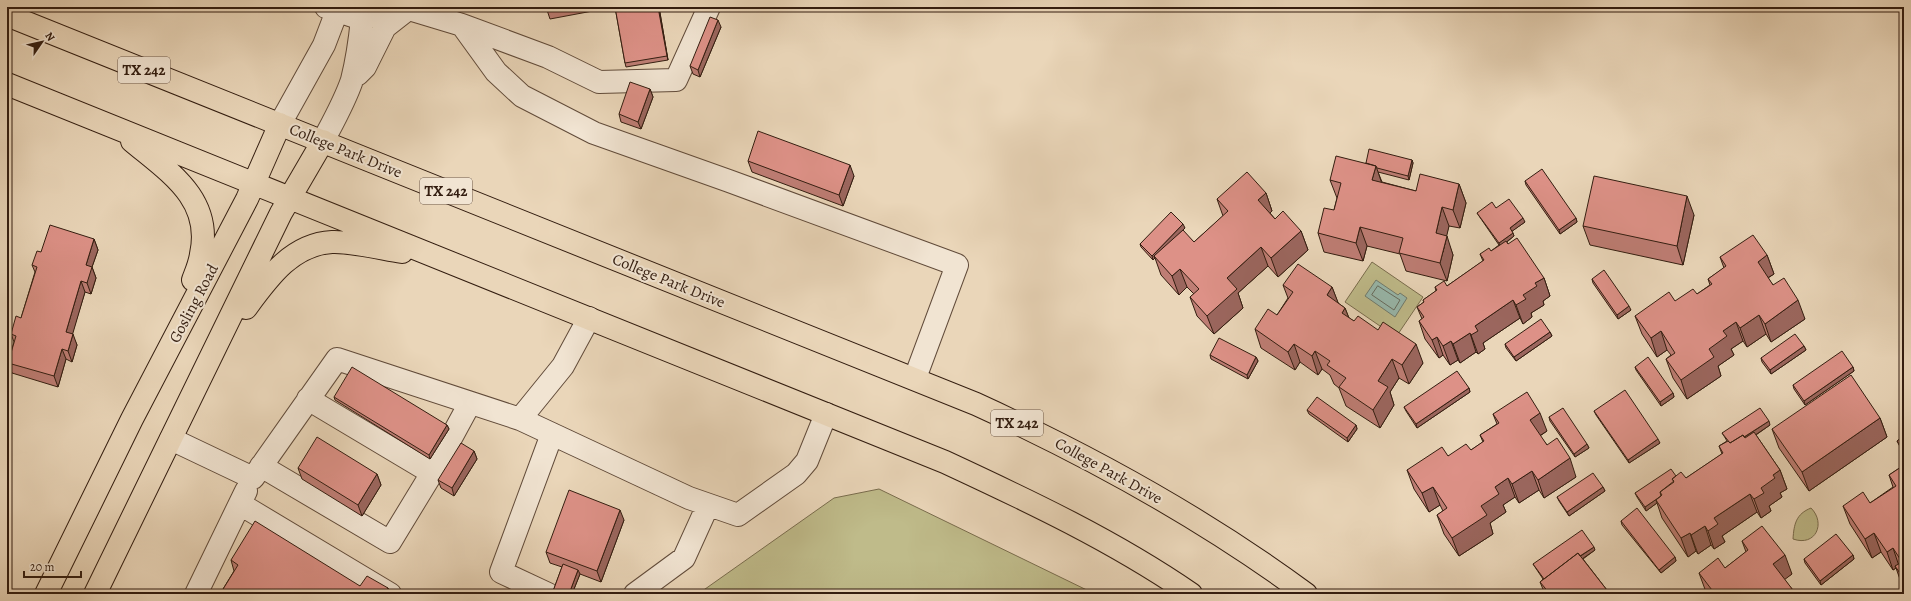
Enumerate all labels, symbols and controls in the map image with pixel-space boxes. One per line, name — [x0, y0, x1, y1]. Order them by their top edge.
north arrow — [22, 22, 62, 62]
text: N — [41, 29, 58, 44]
road number: TX 242 — [118, 57, 170, 83]
street label: College Park Drive — [286, 118, 405, 184]
road number: TX 242 — [420, 178, 472, 204]
street label: College Park Drive — [609, 248, 728, 314]
street label: Gosling Road — [164, 260, 224, 347]
road number: TX 242 — [991, 410, 1043, 436]
street label: College Park Drive — [1051, 432, 1166, 510]
scale bar — [24, 553, 81, 579]
text: 20 m — [30, 559, 54, 575]

